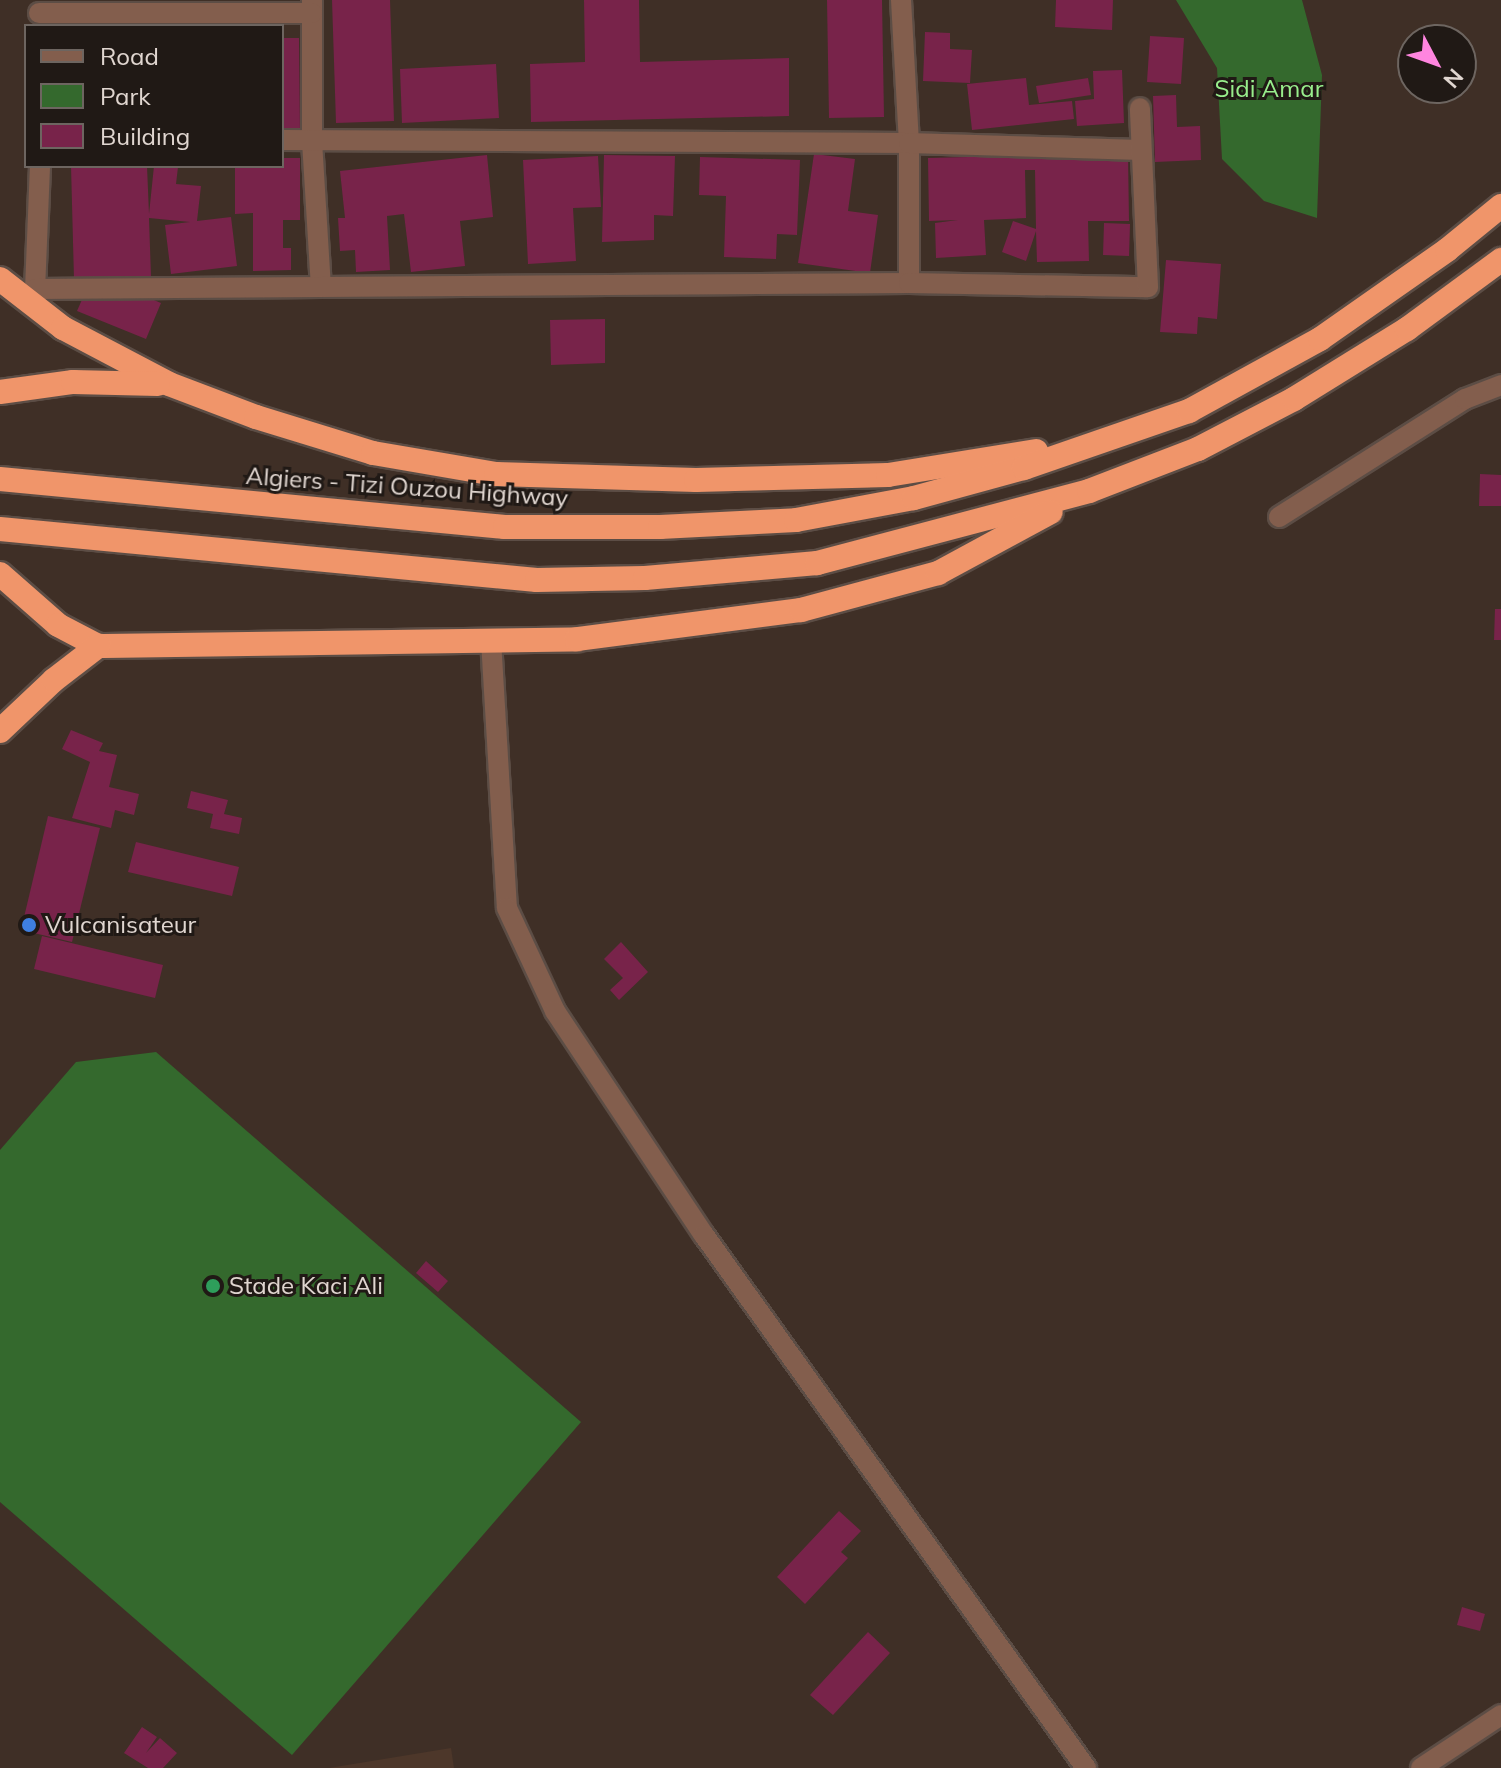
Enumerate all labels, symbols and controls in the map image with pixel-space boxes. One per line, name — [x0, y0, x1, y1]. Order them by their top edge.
legend — [24, 24, 284, 168]
north arrow — [1397, 24, 1477, 104]
text: Road — [100, 41, 159, 71]
text: N — [1438, 63, 1470, 94]
park label: Sidi Amar — [1215, 75, 1323, 103]
text: Park — [100, 81, 151, 111]
text: Building — [100, 121, 190, 151]
street label: Algiers - Tizi Ouzou Highway — [245, 461, 569, 513]
place label: Vulcanisateur — [45, 911, 196, 939]
marker: Vulcanisateur — [20, 916, 38, 934]
place label: Stade Kaci Ali — [229, 1272, 383, 1300]
marker: Stade Kaci Ali — [204, 1277, 222, 1295]

